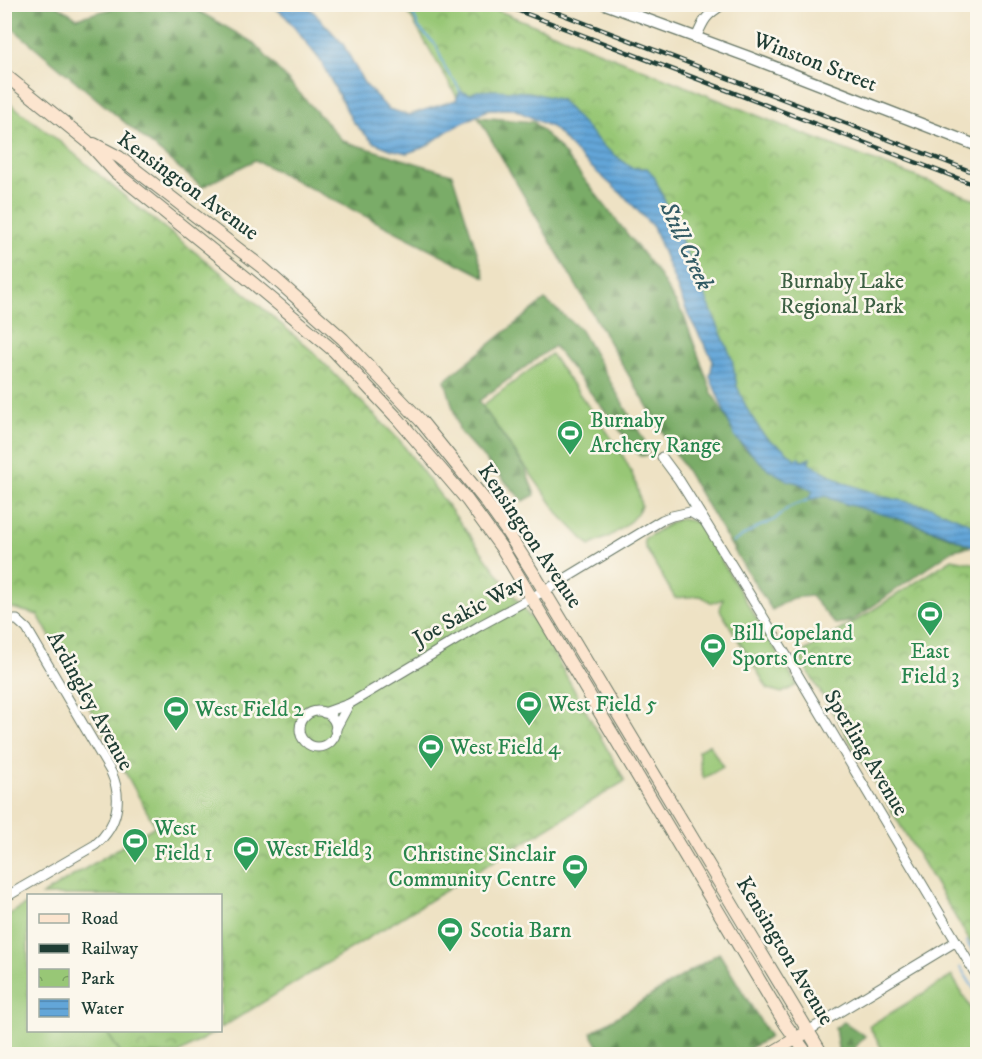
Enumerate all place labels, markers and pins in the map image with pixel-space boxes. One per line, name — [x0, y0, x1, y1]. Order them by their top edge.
place label: Burnaby Archery Range — [590, 407, 721, 459]
sports icon: Burnaby Archery Range — [555, 418, 585, 456]
sports icon: East Field 3 — [915, 599, 945, 637]
place label: Bill Copeland Sports Centre — [732, 620, 853, 672]
sports icon: Bill Copeland Sports Centre — [698, 631, 728, 669]
place label: East Field 3 — [901, 638, 959, 690]
sports icon: West Field 5 — [514, 689, 544, 727]
place label: West Field 5 — [547, 691, 657, 718]
sports icon: West Field 2 — [161, 694, 191, 732]
place label: West Field 2 — [194, 696, 304, 723]
sports icon: West Field 4 — [416, 732, 446, 770]
place label: West Field 4 — [449, 734, 562, 761]
place label: West Field 1 — [153, 815, 213, 867]
sports icon: West Field 1 — [120, 826, 150, 864]
sports icon: West Field 3 — [231, 834, 261, 872]
place label: West Field 3 — [265, 836, 372, 863]
place label: Christine Sinclair Community Centre — [388, 841, 557, 893]
sports icon: Christine Sinclair Community Centre — [560, 852, 590, 890]
sports icon: Scotia Barn — [435, 915, 465, 953]
place label: Scotia Barn — [470, 917, 572, 944]

